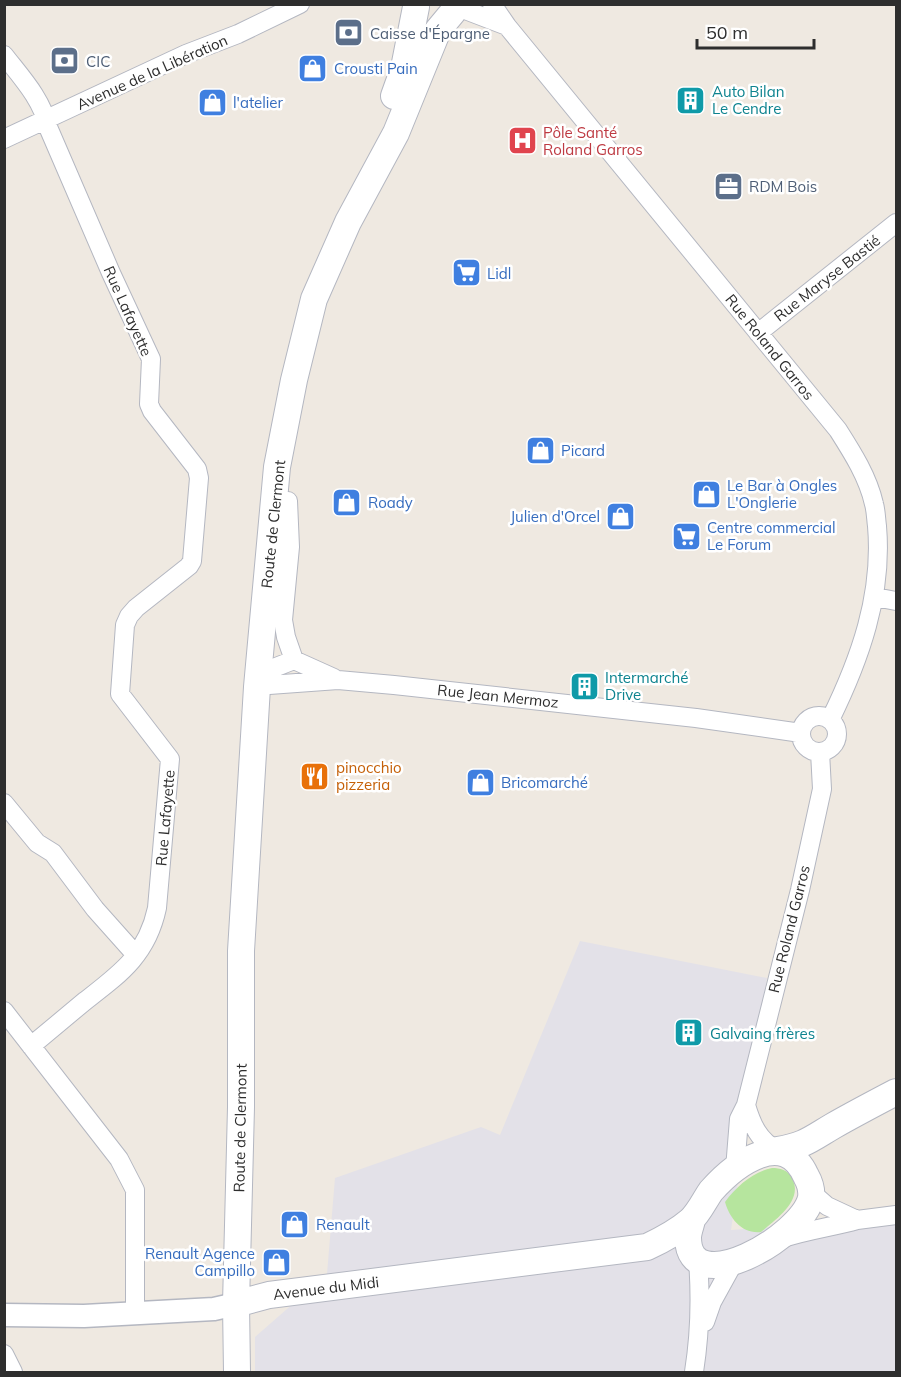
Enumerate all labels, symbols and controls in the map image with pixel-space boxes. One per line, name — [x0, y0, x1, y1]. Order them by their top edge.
scale bar — [697, 12, 814, 50]
bank icon: Caisse d'Épargne — [333, 17, 365, 49]
text: 50 m — [706, 21, 748, 44]
place label: Caisse d'Épargne — [370, 24, 490, 43]
street label: Avenue de la Libération — [74, 30, 230, 114]
bank icon: CIC — [49, 45, 81, 77]
place label: CIC — [86, 52, 110, 71]
shop icon: Crousti Pain — [297, 52, 329, 84]
place label: Crousti Pain — [334, 59, 418, 78]
place label: Auto Bilan Le Cendre — [712, 82, 784, 118]
building icon: Auto Bilan Le Cendre — [675, 84, 707, 116]
shop icon: l'atelier — [196, 86, 228, 118]
place label: l'atelier — [233, 93, 284, 112]
place label: Pôle Santé Roland Garros — [543, 123, 643, 159]
hospital icon: Pôle Santé Roland Garros — [506, 125, 538, 157]
office icon: RDM Bois — [712, 170, 744, 202]
place label: RDM Bois — [749, 177, 817, 196]
street label: Rue Maryse Bastié — [770, 231, 884, 325]
supermarket icon: Lidl — [450, 257, 482, 289]
street label: Rue Lafayette — [100, 263, 156, 359]
place label: Lidl — [487, 264, 511, 283]
street label: Rue Roland Garros — [721, 290, 819, 404]
shop icon: Picard — [524, 434, 556, 466]
place label: Picard — [561, 441, 605, 460]
street label: Route de Clermont — [257, 459, 289, 589]
place label: Le Bar à Ongles L'Onglerie — [727, 476, 837, 512]
shop icon: Le Bar à Ongles L'Onglerie — [690, 478, 722, 510]
shop icon: Roady — [331, 486, 363, 518]
place label: Roady — [368, 493, 413, 512]
shop icon: Julien d'Orcel — [605, 500, 637, 532]
place label: Julien d'Orcel — [510, 507, 600, 526]
place label: Centre commercial Le Forum — [707, 518, 836, 554]
supermarket icon: Centre commercial Le Forum — [670, 520, 702, 552]
place label: Intermarché Drive — [605, 668, 688, 704]
building icon: Intermarché Drive — [568, 670, 600, 702]
street label: Rue Jean Mermoz — [436, 680, 560, 712]
place label: pinocchio pizzeria — [336, 758, 402, 794]
restaurant icon: pinocchio pizzeria — [299, 760, 331, 792]
shop icon: Bricomarché — [464, 766, 496, 798]
street label: Rue Lafayette — [151, 769, 179, 867]
place label: Bricomarché — [501, 773, 588, 792]
street label: Rue Roland Garros — [764, 863, 814, 995]
building icon: Galvaing frères — [673, 1017, 705, 1049]
place label: Galvaing frères — [710, 1024, 815, 1043]
street label: Route de Clermont — [229, 1063, 251, 1193]
shop icon: Renault — [279, 1208, 311, 1240]
place label: Renault — [316, 1215, 370, 1234]
place label: Renault Agence Campillo — [145, 1244, 255, 1280]
shop icon: Renault Agence Campillo — [260, 1246, 292, 1278]
street label: Avenue du Midi — [272, 1272, 380, 1304]

